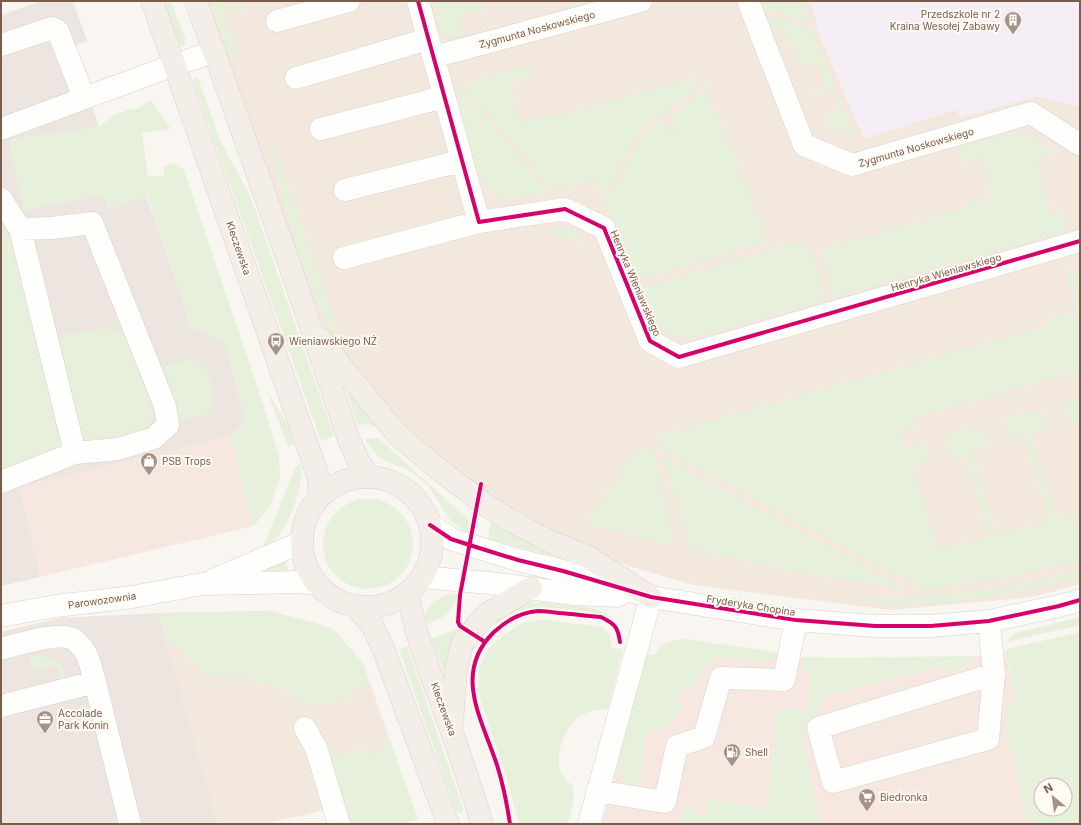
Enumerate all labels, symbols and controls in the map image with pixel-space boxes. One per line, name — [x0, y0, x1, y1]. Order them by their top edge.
street label: Zygmunta Noskowskiego — [478, 8, 596, 50]
place label: Przedszkole nr 2 Kraina Wesołej Zabawy — [890, 8, 1000, 32]
building icon: Przedszkole nr 2 Kraina Wesołej Zabawy — [1003, 10, 1023, 35]
street label: Zygmunta Noskowskiego — [857, 125, 975, 169]
street label: Kleczewska — [224, 220, 254, 276]
street label: Henryka Wieniawskiego — [608, 228, 664, 338]
street label: Henryka Wieniawskiego — [890, 251, 1002, 293]
bus stop icon: Wieniawskiego NŻ — [266, 331, 286, 356]
place label: Wieniawskiego NŻ — [289, 334, 377, 347]
shop icon: PSB Trops — [139, 451, 159, 476]
place label: PSB Trops — [162, 455, 211, 467]
street label: Parowozownia — [67, 589, 137, 611]
street label: Fryderyka Chopina — [706, 592, 796, 618]
street label: Kleczewska — [429, 681, 459, 737]
place label: Accolade Park Konin — [58, 707, 109, 731]
office icon: Accolade Park Konin — [35, 709, 55, 734]
fuel station icon: Shell — [722, 742, 742, 767]
place label: Shell — [745, 746, 768, 758]
north arrow — [1033, 777, 1073, 817]
text: N — [1041, 780, 1055, 796]
supermarket icon: Biedronka — [857, 787, 877, 812]
place label: Biedronka — [880, 791, 928, 803]

